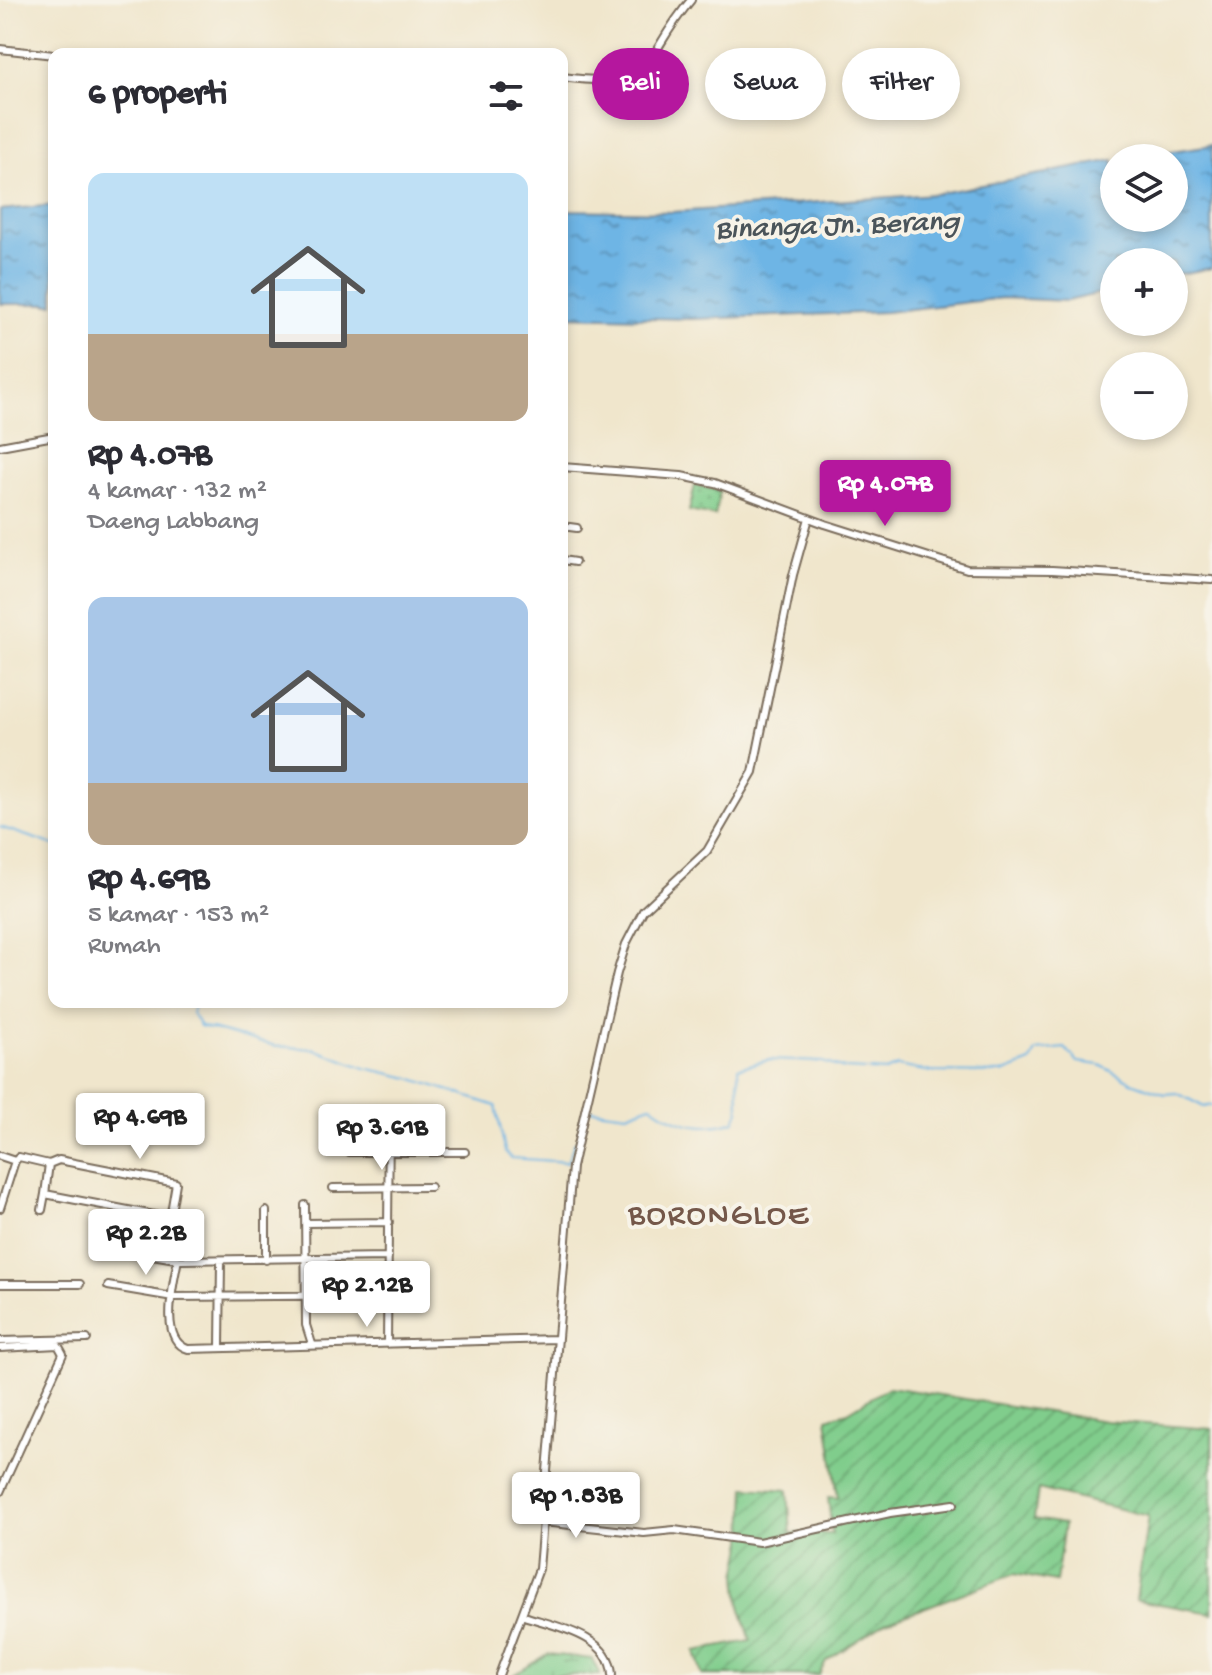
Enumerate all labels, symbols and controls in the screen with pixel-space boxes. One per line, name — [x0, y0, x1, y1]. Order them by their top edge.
chip: Beli — [592, 48, 689, 120]
chip: Sewa — [705, 48, 826, 120]
chip: Filter — [842, 48, 960, 120]
icon: filters — [484, 74, 528, 118]
text: 6 properti — [88, 76, 227, 116]
map controls — [1100, 144, 1188, 440]
button: layers — [1100, 144, 1188, 232]
water label: Binanga Jn. Berang — [715, 206, 962, 249]
icon: home — [236, 225, 380, 369]
button: + — [1100, 248, 1188, 336]
button: − — [1100, 352, 1188, 440]
text: Rp 4.07B — [88, 437, 212, 477]
pin: Rp 4.07B — [802, 460, 968, 528]
text: Rp 4.07B — [838, 470, 932, 501]
text: 4 kamar · 132 m² — [88, 477, 267, 508]
text: Daeng Labbang — [88, 508, 259, 539]
icon: home — [236, 649, 380, 793]
text: Rp 4.69B — [88, 861, 209, 901]
text: 5 kamar · 153 m² — [88, 901, 269, 932]
text: Rumah — [88, 932, 161, 963]
pin: Rp 4.69B — [57, 1093, 223, 1161]
text: Rp 4.69B — [94, 1103, 186, 1134]
pin: Rp 3.61B — [299, 1104, 465, 1172]
text: Rp 3.61B — [336, 1114, 428, 1145]
district label: BORONGLOE — [627, 1198, 810, 1236]
pin: Rp 2.2B — [72, 1209, 220, 1277]
text: Rp 2.2B — [106, 1219, 186, 1250]
pin: Rp 2.12B — [284, 1261, 450, 1329]
text: Rp 2.12B — [322, 1271, 412, 1302]
pin: Rp 1.83B — [493, 1472, 659, 1540]
text: Rp 1.83B — [530, 1482, 622, 1513]

